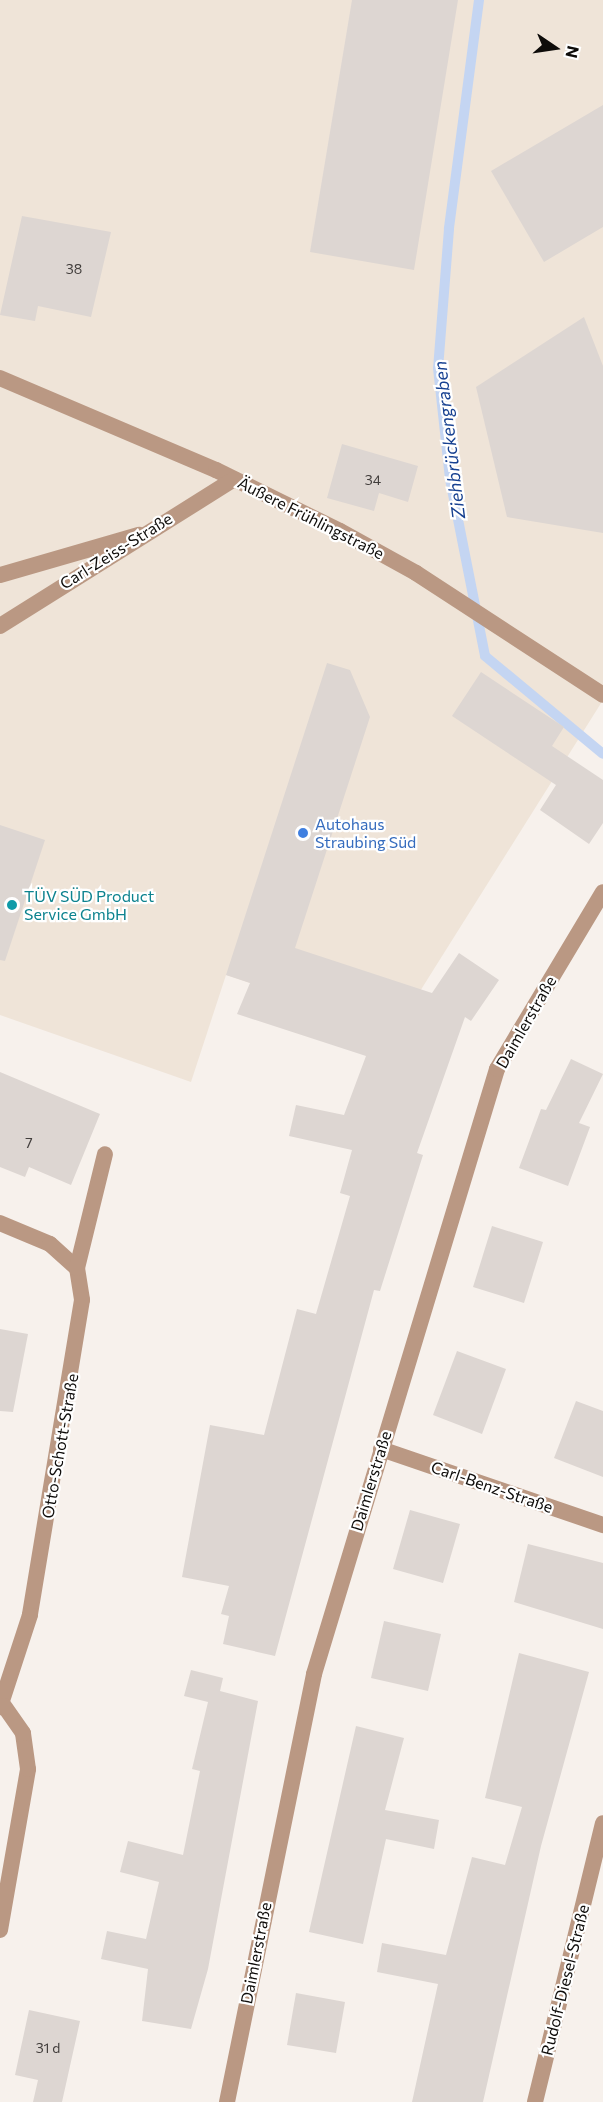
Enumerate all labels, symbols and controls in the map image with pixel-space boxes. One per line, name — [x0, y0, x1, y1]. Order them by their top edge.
north arrow — [525, 18, 585, 78]
text: N — [562, 44, 584, 60]
house number: 38 — [66, 261, 82, 277]
water label: Ziehbrückengraben — [429, 360, 469, 520]
house number: 34 — [365, 472, 381, 488]
street label: Äußere Frühlingstraße — [235, 473, 387, 563]
street label: Carl-Zeiss-Straße — [56, 509, 176, 593]
place label: Autohaus Straubing Süd — [315, 814, 416, 852]
marker: Autohaus Straubing Süd — [296, 826, 310, 840]
place label: TÜV SÜD Product Service GmbH — [24, 886, 154, 924]
marker: TÜV SÜD Product Service GmbH — [5, 898, 19, 912]
street label: Daimlerstraße — [492, 972, 560, 1072]
house number: 7 — [25, 1135, 33, 1151]
street label: Otto-Schott-Straße — [38, 1372, 82, 1520]
street label: Daimlerstraße — [347, 1429, 395, 1533]
street label: Carl-Benz-Straße — [428, 1457, 556, 1517]
street label: Daimlerstraße — [237, 1900, 275, 2006]
street label: Rudolf-Diesel-Straße — [537, 1903, 593, 2057]
house number: 31 d — [36, 2040, 60, 2056]

